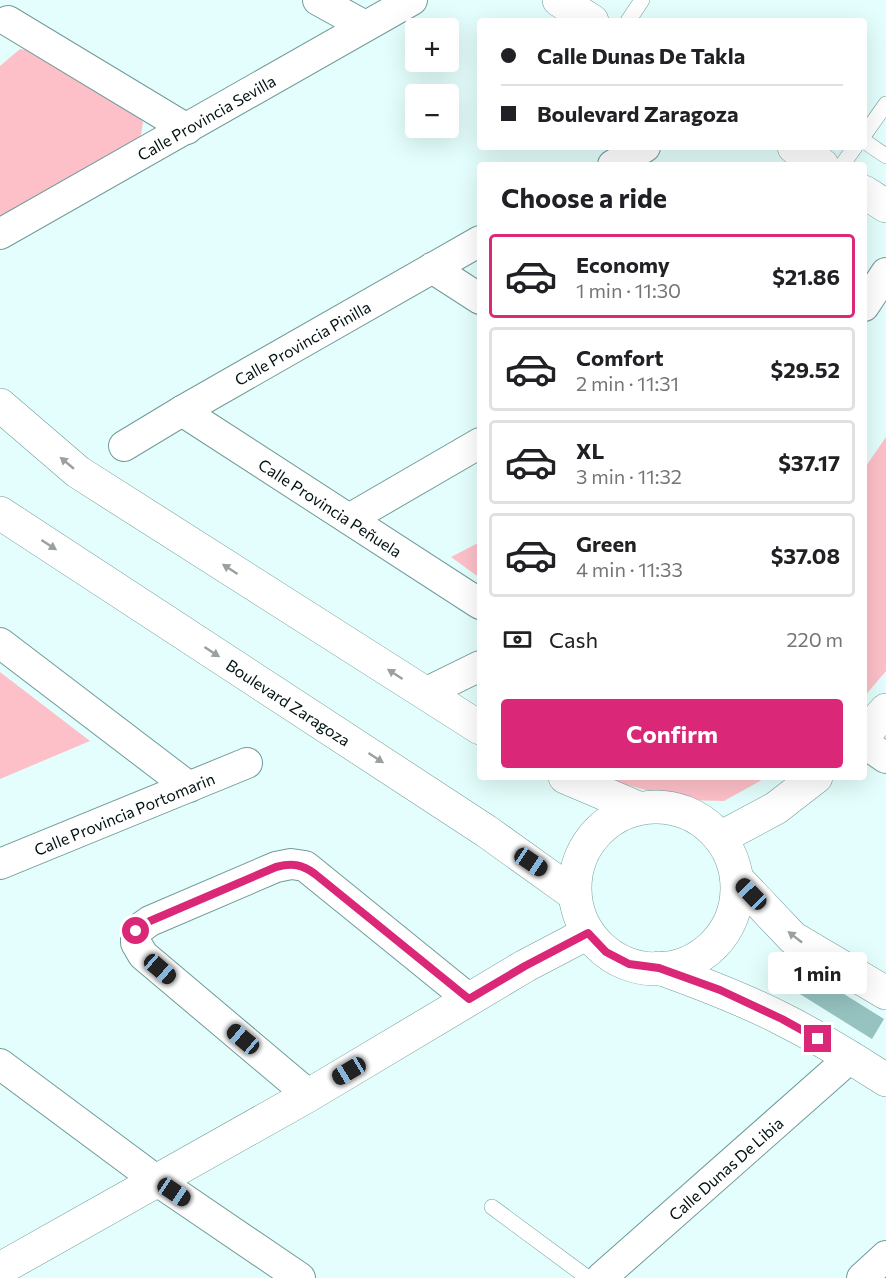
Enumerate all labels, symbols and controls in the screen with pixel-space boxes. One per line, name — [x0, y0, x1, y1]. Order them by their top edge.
map controls — [405, 18, 459, 138]
button: + — [405, 18, 459, 72]
text: Calle Dunas De Takla — [537, 42, 745, 69]
street label: Calle Provincia Sevilla — [134, 70, 279, 164]
button: − — [405, 84, 459, 138]
text: Boulevard Zaragoza — [537, 100, 739, 127]
text: Choose a ride — [501, 181, 667, 214]
icon: car — [504, 249, 558, 303]
text: Economy — [576, 251, 670, 278]
text: $21.86 — [772, 263, 840, 290]
text: 1 min · 11:30 — [576, 278, 681, 302]
street label: Calle Provincia Pinilla — [231, 296, 373, 389]
icon: car — [504, 342, 558, 396]
text: Comfort — [576, 344, 664, 371]
text: $29.52 — [771, 356, 840, 383]
text: 2 min · 11:31 — [576, 371, 679, 395]
icon: car — [504, 435, 558, 489]
text: XL — [576, 437, 604, 464]
text: $37.17 — [778, 449, 840, 476]
street label: Calle Provincia Peñuela — [255, 454, 406, 561]
one-way arrow — [60, 457, 75, 470]
text: 3 min · 11:32 — [576, 464, 682, 488]
icon: car — [504, 528, 558, 582]
text: Green — [576, 530, 637, 557]
one-way arrow — [41, 539, 57, 550]
text: $37.08 — [771, 542, 840, 569]
text: 4 min · 11:33 — [576, 557, 683, 581]
one-way arrow — [222, 564, 239, 575]
icon: cash — [501, 623, 534, 656]
text: Cash — [549, 626, 598, 653]
text: 220 m — [787, 627, 843, 651]
one-way arrow — [204, 646, 220, 657]
street label: Boulevard Zaragoza — [223, 654, 354, 749]
one-way arrow — [387, 669, 403, 680]
button: Confirm — [501, 699, 843, 768]
one-way arrow — [367, 752, 383, 764]
street label: Calle Provincia Portomarin — [31, 768, 217, 859]
car — [511, 844, 551, 880]
car — [732, 875, 770, 913]
route start — [122, 917, 149, 944]
one-way arrow — [787, 931, 803, 943]
car — [141, 950, 179, 988]
callout: 1 min — [768, 952, 868, 994]
text: 1 min — [794, 961, 841, 985]
car — [223, 1021, 263, 1057]
route end — [804, 1025, 831, 1052]
car — [329, 1054, 369, 1088]
street label: Calle Dunas De Libia — [664, 1113, 786, 1224]
car — [154, 1174, 194, 1210]

